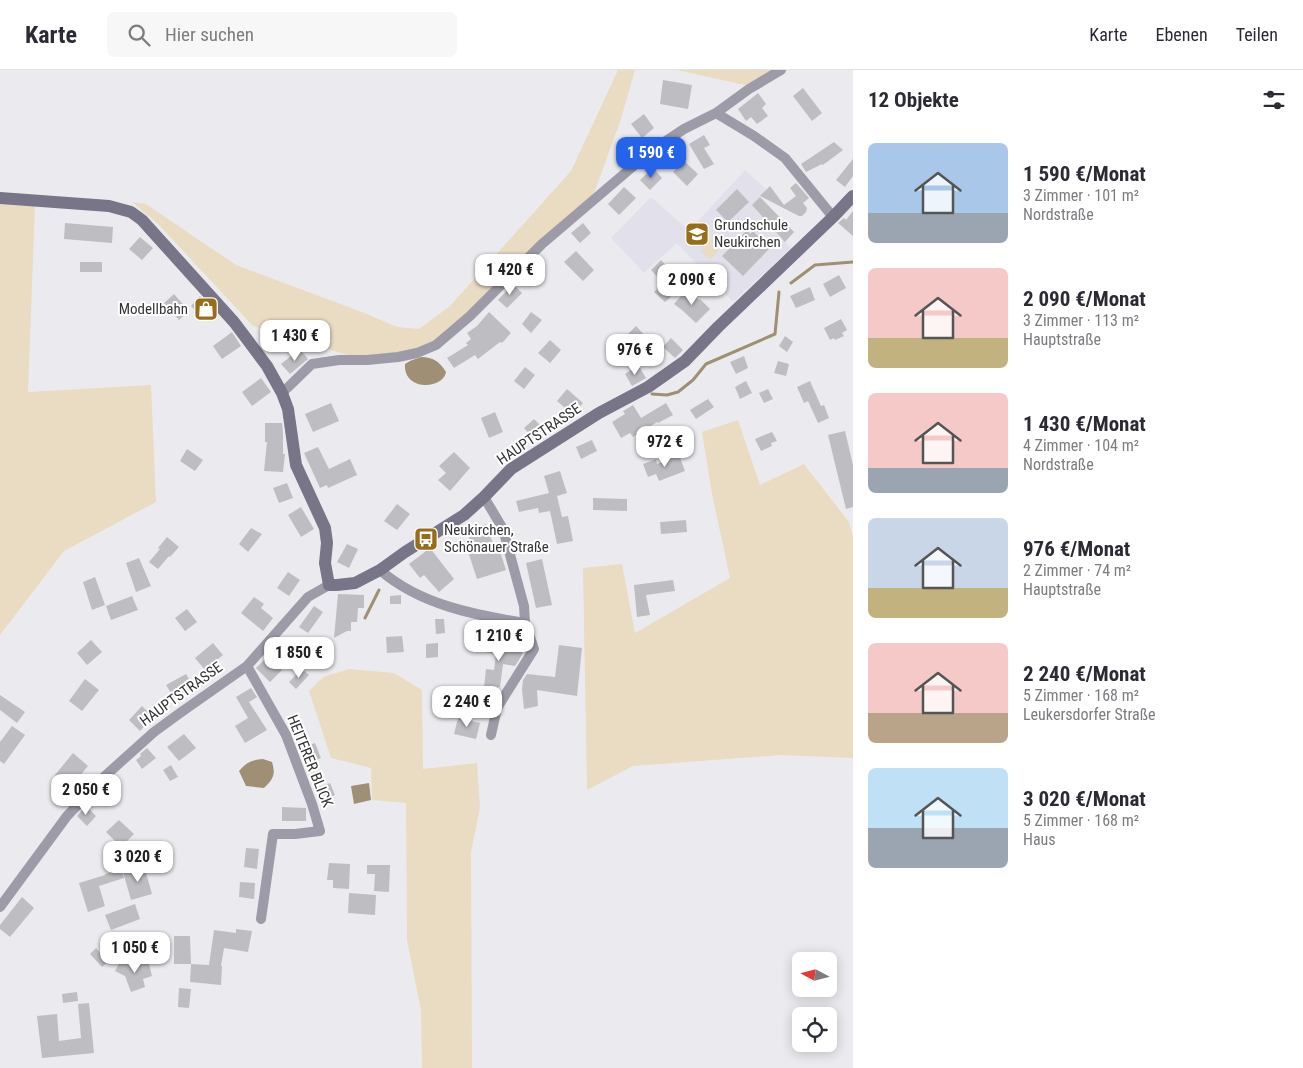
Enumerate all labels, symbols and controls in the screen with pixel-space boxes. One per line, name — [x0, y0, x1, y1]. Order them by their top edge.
search box — [107, 12, 457, 57]
text: Karte — [25, 21, 77, 49]
icon: search — [125, 21, 153, 49]
text: Hier suchen — [165, 23, 254, 46]
text: Karte — [1089, 24, 1128, 45]
text: Ebenen — [1156, 24, 1208, 45]
text: Teilen — [1236, 24, 1278, 45]
icon: filters — [1260, 86, 1288, 114]
text: 12 Objekte — [868, 88, 959, 112]
pin: 1 590 € — [605, 136, 697, 179]
text: 1 590 € — [627, 143, 675, 162]
text: 1 590 €/Monat — [1023, 162, 1146, 186]
icon: home — [908, 163, 968, 223]
text: 3 Zimmer · 101 m² — [1023, 186, 1139, 205]
text: Nordstraße — [1023, 205, 1094, 224]
place label: Grundschule Neukirchen — [714, 216, 788, 251]
school or university icon: Grundschule Neukirchen — [684, 221, 710, 247]
pin: 1 420 € — [464, 254, 556, 296]
text: 1 420 € — [486, 260, 534, 279]
pin: 2 090 € — [646, 264, 738, 306]
text: 2 090 € — [668, 270, 716, 289]
text: 2 090 €/Monat — [1023, 287, 1146, 311]
icon: home — [908, 288, 968, 348]
shop icon: Modellbahn — [193, 296, 219, 322]
place label: Modellbahn — [119, 300, 188, 318]
text: 3 Zimmer · 113 m² — [1023, 311, 1139, 330]
pin: 1 430 € — [249, 320, 341, 362]
text: 1 430 € — [271, 326, 319, 345]
text: Hauptstraße — [1023, 330, 1101, 349]
pin: 976 € — [600, 334, 670, 376]
text: 976 € — [617, 340, 653, 359]
street label: HAUPTSTRASSE — [494, 399, 584, 469]
text: 1 430 €/Monat — [1023, 412, 1146, 436]
icon: home — [908, 413, 968, 473]
pin: 972 € — [630, 426, 700, 468]
text: 972 € — [647, 432, 683, 451]
text: 4 Zimmer · 104 m² — [1023, 436, 1139, 455]
text: Nordstraße — [1023, 455, 1094, 474]
place label: Neukirchen, Schönauer Straße — [444, 521, 549, 556]
bus stop icon: Neukirchen, Schönauer Straße — [413, 526, 439, 552]
text: 976 €/Monat — [1023, 537, 1130, 561]
icon: home — [908, 538, 968, 598]
text: 2 Zimmer · 74 m² — [1023, 561, 1131, 580]
text: Hauptstraße — [1023, 580, 1101, 599]
pin: 1 210 € — [453, 620, 545, 662]
text: 1 210 € — [475, 626, 523, 645]
pin: 1 850 € — [253, 636, 345, 679]
text: 1 850 € — [275, 643, 323, 662]
street label: HAUPTSTRASSE — [136, 658, 226, 730]
text: 2 240 €/Monat — [1023, 662, 1146, 686]
icon: home — [908, 663, 968, 723]
pin: 2 240 € — [421, 686, 513, 728]
text: 5 Zimmer · 168 m² — [1023, 686, 1139, 705]
text: 2 240 € — [443, 692, 491, 711]
text: Leukersdorfer Straße — [1023, 705, 1156, 724]
street label: HEITERER BLICK — [283, 712, 337, 811]
pin: 2 050 € — [40, 774, 132, 816]
text: 2 050 € — [62, 780, 110, 799]
text: 3 020 €/Monat — [1023, 787, 1146, 811]
icon: home — [908, 788, 968, 848]
text: 5 Zimmer · 168 m² — [1023, 811, 1139, 830]
text: Haus — [1023, 830, 1056, 849]
pin: 3 020 € — [92, 840, 184, 883]
text: 3 020 € — [114, 847, 162, 866]
pin: 1 050 € — [89, 932, 181, 974]
text: 1 050 € — [111, 938, 159, 957]
north arrow — [792, 952, 838, 998]
map controls — [792, 952, 837, 1052]
button: locate — [792, 1007, 837, 1052]

